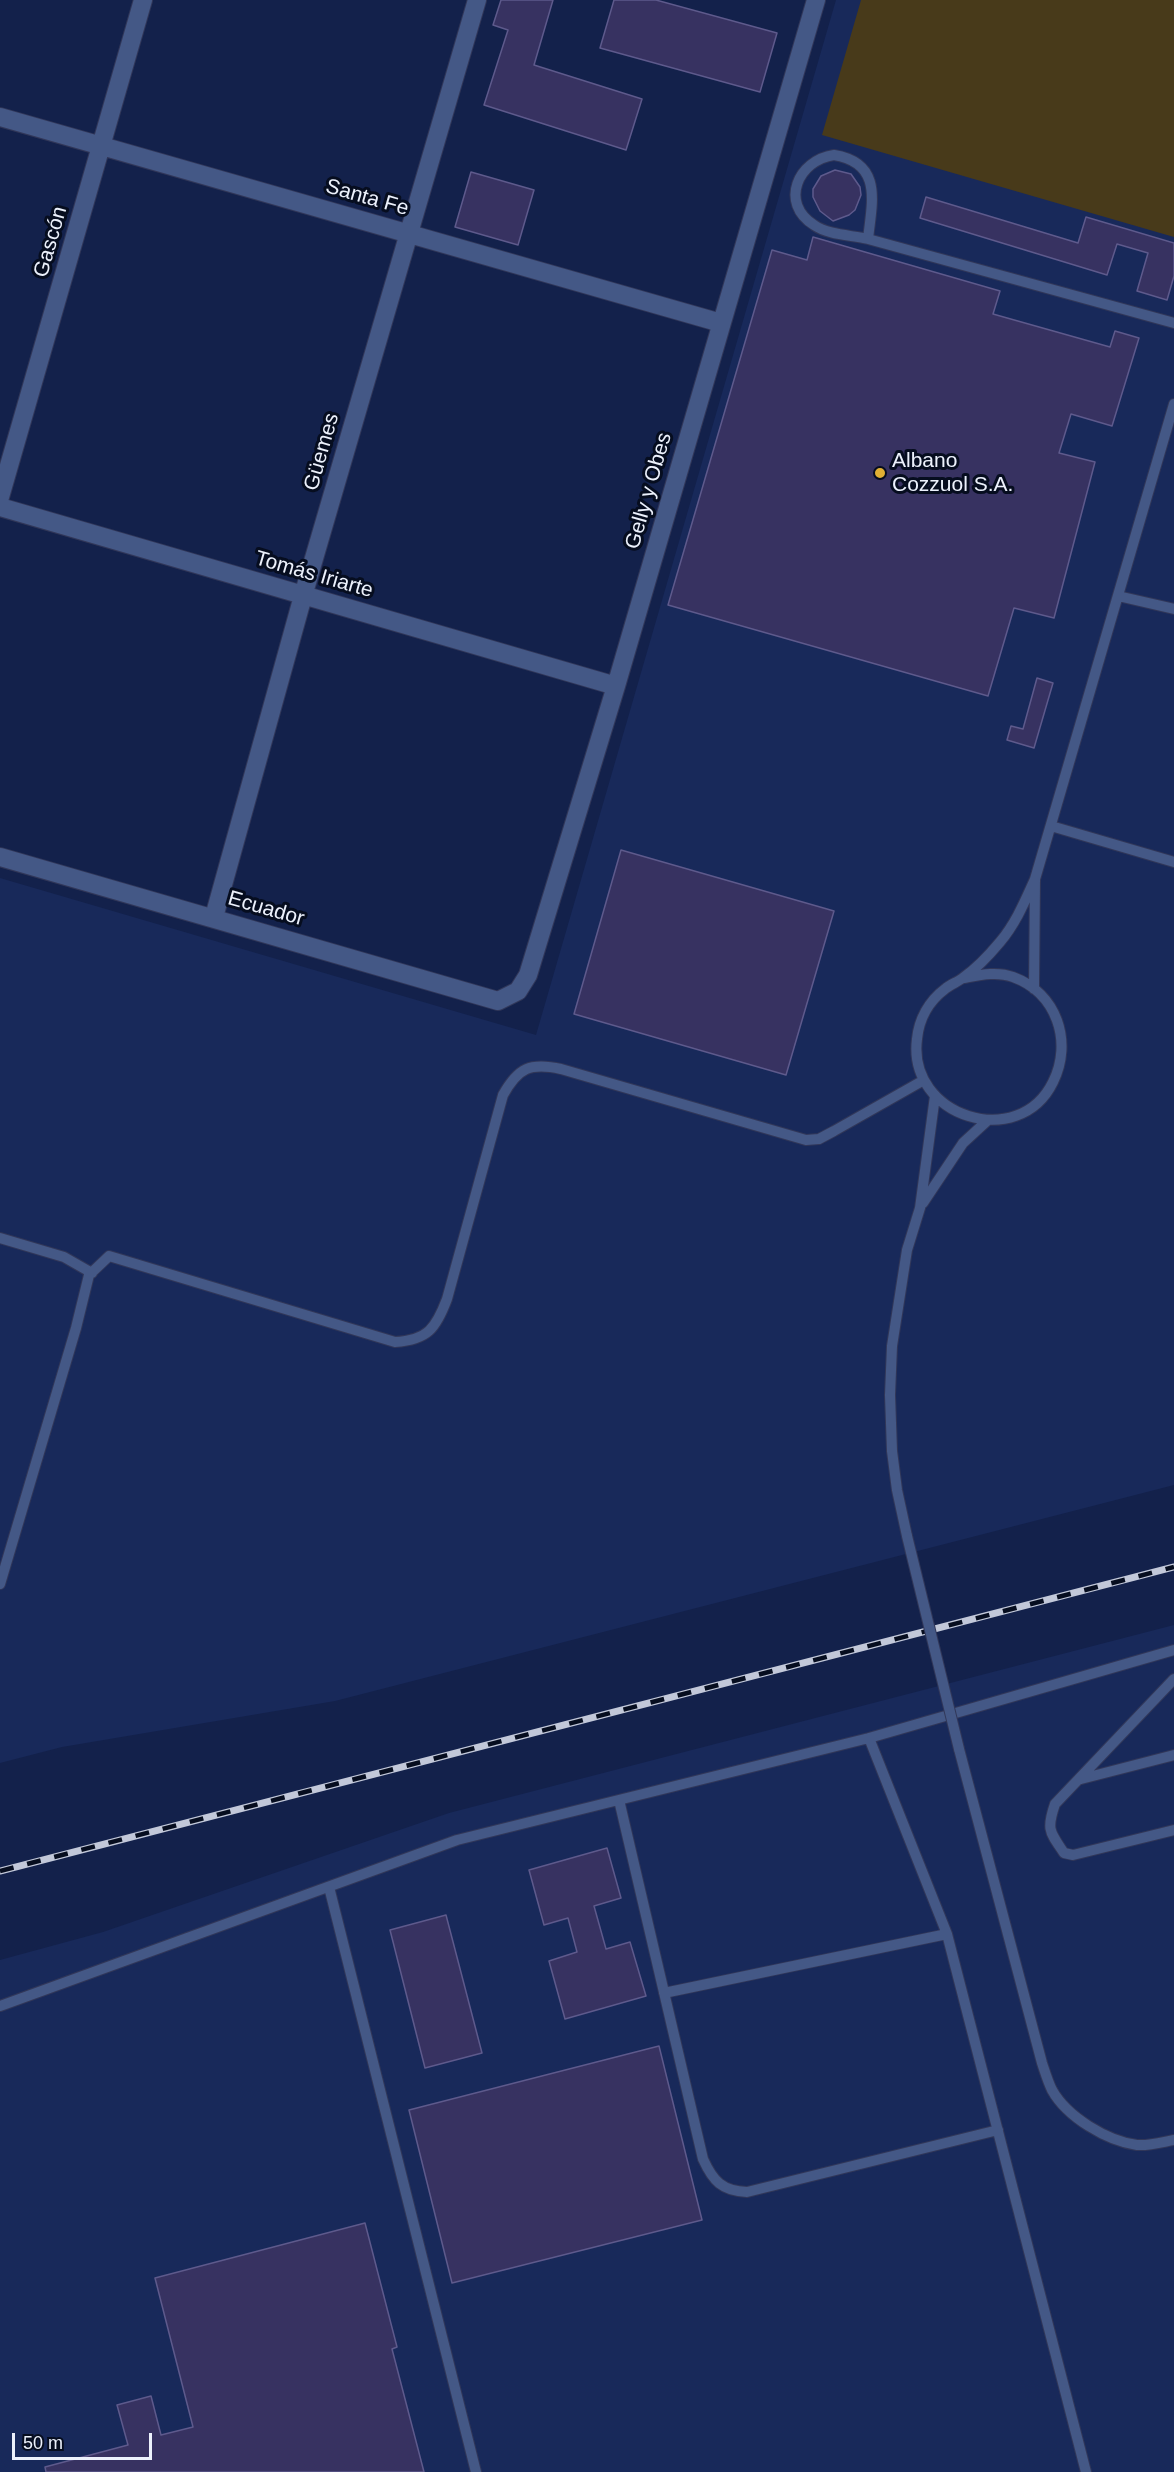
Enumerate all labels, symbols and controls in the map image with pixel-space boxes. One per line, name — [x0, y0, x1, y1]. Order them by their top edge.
street label: Santa Fe — [323, 174, 411, 222]
street label: Gascón — [29, 204, 73, 280]
street label: Güemes — [299, 410, 345, 494]
street label: Gelly y Obes — [620, 430, 678, 552]
place label: Albano Cozzuol S.A. — [892, 448, 1013, 498]
marker: Albano Cozzuol S.A. — [873, 466, 887, 480]
street label: Tomás Iriarte — [252, 546, 376, 604]
street label: Ecuador — [225, 886, 307, 932]
scale bar — [15, 2421, 154, 2459]
text: 50 m — [23, 2433, 63, 2453]

